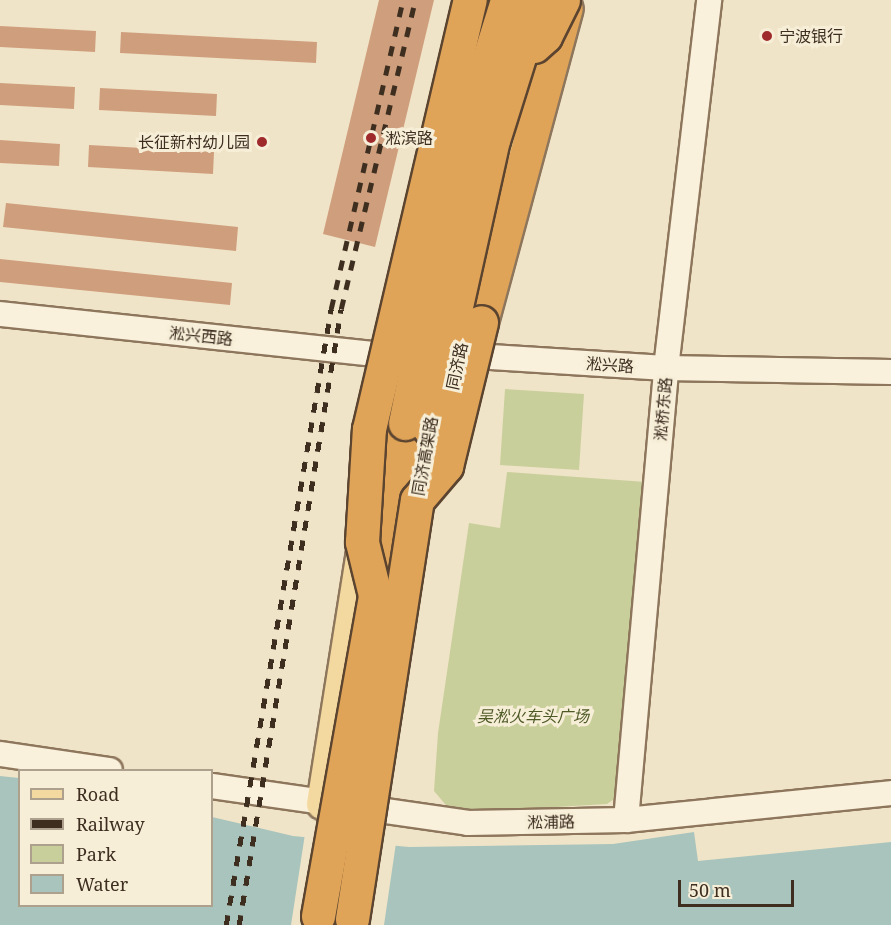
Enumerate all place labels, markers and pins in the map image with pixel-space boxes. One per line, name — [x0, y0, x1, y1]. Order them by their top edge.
place label: 宁波银行 — [779, 26, 843, 46]
marker: 宁波银行 — [760, 29, 774, 43]
place label: 淞滨路 — [385, 128, 433, 148]
marker: 淞滨路 — [362, 129, 380, 147]
place label: 长征新村幼儿园 — [138, 132, 250, 152]
marker: 长征新村幼儿园 — [255, 135, 269, 149]

